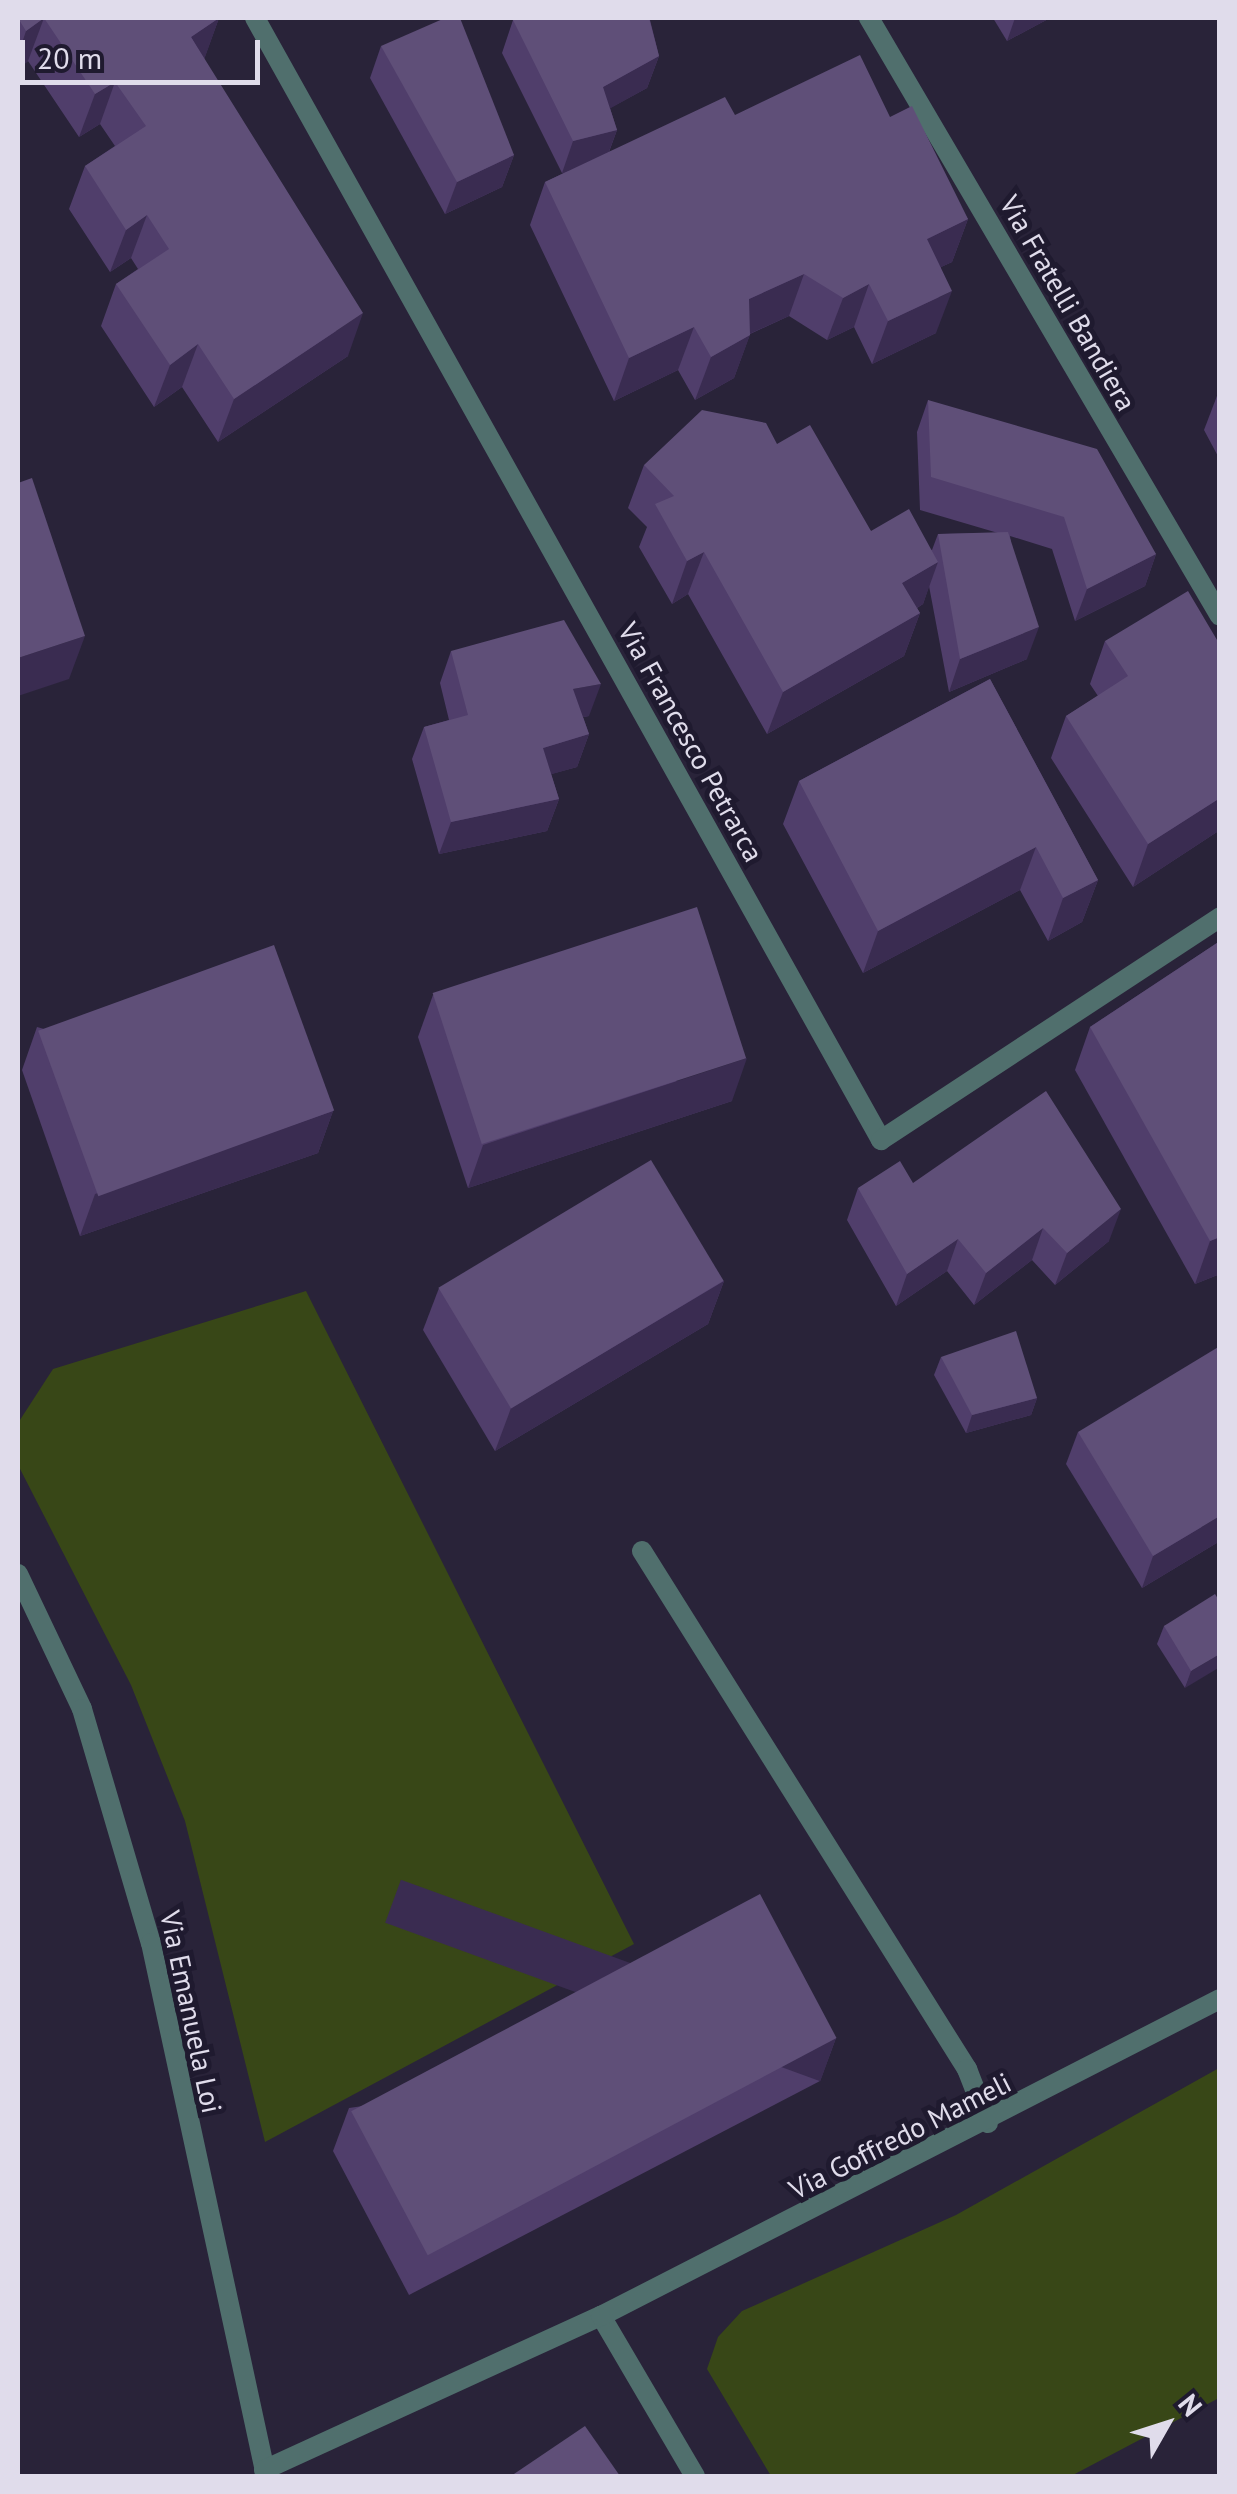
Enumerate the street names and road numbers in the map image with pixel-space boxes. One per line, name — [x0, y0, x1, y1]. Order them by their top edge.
street label: Via Fratelli Bandiera — [993, 189, 1143, 417]
street label: Via Francesco Petrarca — [611, 617, 771, 867]
street label: Via Emanuela Loi — [153, 1908, 229, 2116]
street label: Via Goffredo Mameli — [783, 2066, 1017, 2206]

